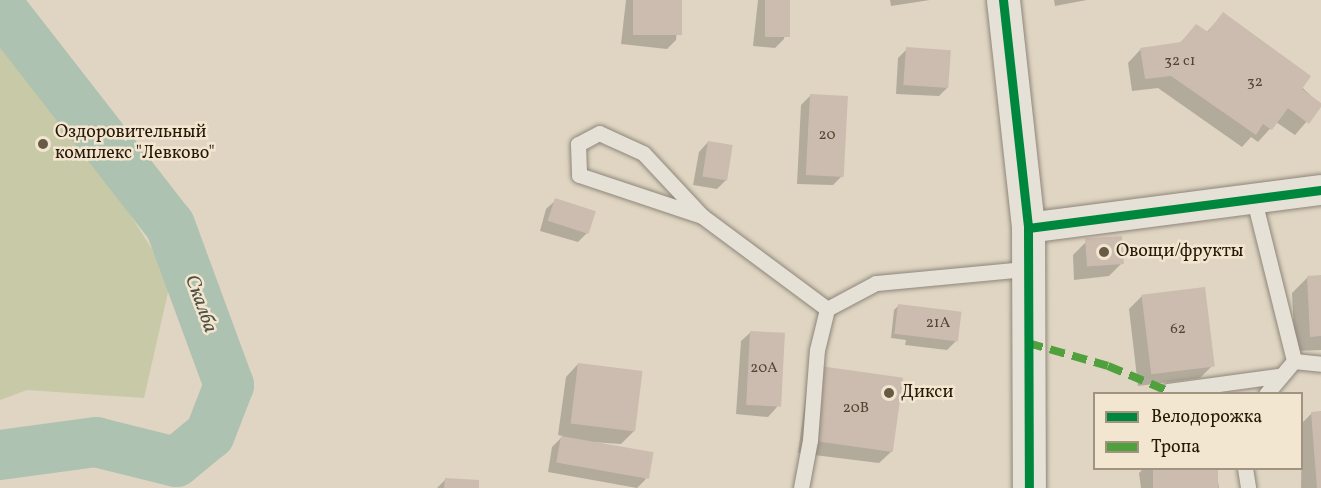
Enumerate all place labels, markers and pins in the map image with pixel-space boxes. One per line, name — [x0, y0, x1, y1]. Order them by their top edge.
place label: Оздоровительный комплекс "Левково" — [55, 123, 215, 166]
marker: Оздоровительный комплекс "Левково" — [36, 137, 50, 151]
place label: Овощи/фрукты — [1116, 241, 1244, 263]
marker: Овощи/фрукты — [1097, 245, 1111, 259]
place label: Дикси — [901, 382, 953, 404]
marker: Дикси — [882, 386, 896, 400]

